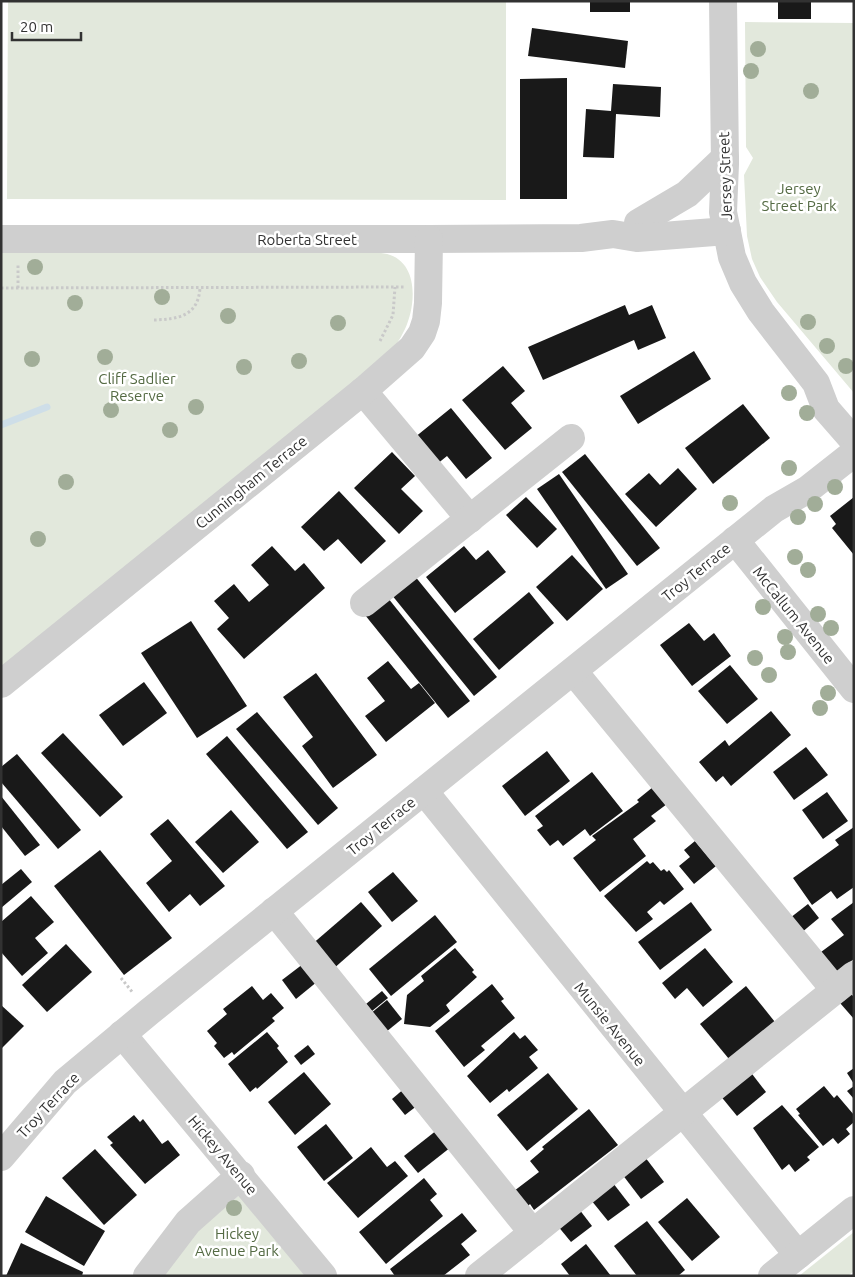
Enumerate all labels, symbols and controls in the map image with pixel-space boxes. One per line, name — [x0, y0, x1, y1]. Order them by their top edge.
scale bar — [12, 10, 81, 42]
text: 20 m — [20, 18, 53, 35]
street label: Jersey Street — [715, 131, 735, 221]
park label: Jersey Street Park — [761, 180, 837, 214]
street label: Roberta Street — [257, 231, 357, 248]
park label: Cliff Sadlier Reserve — [98, 370, 176, 404]
street label: Cunningham Terrace — [192, 432, 310, 532]
street label: Troy Terrace — [658, 539, 734, 605]
street label: McCallum Avenue — [750, 563, 838, 667]
street label: Troy Terrace — [343, 793, 419, 859]
street label: Munsie Avenue — [571, 979, 649, 1069]
street label: Troy Terrace — [13, 1069, 83, 1141]
street label: Hickey Avenue — [185, 1112, 261, 1198]
park label: Hickey Avenue Park — [195, 1225, 279, 1259]

